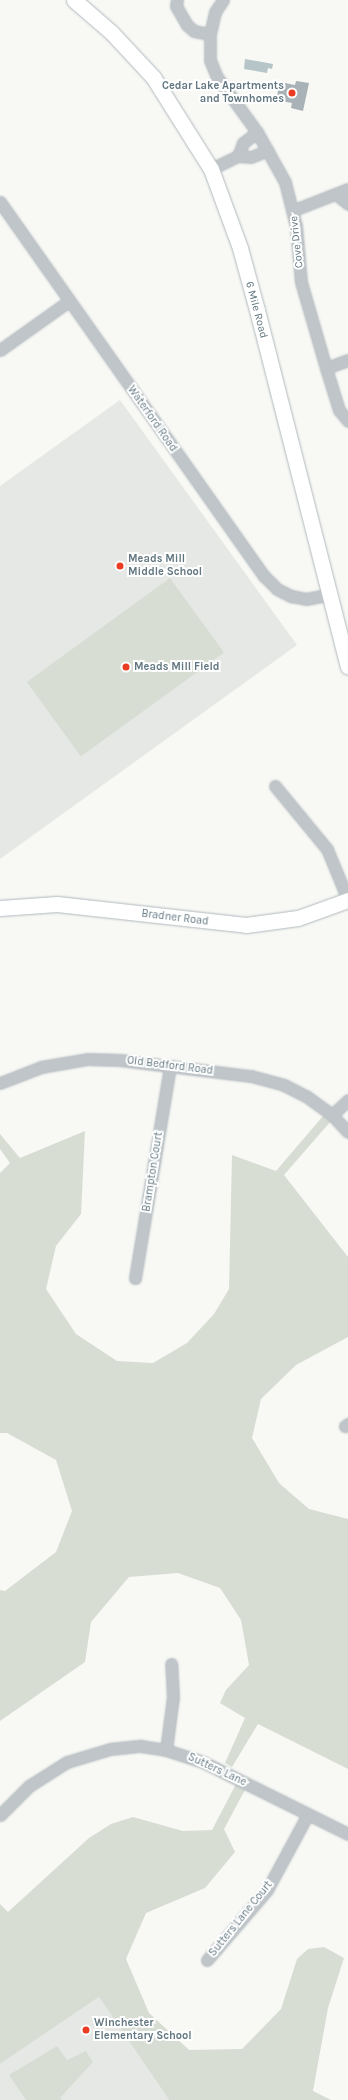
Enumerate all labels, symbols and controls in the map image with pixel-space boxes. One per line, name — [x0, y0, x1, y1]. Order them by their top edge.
place label: Cedar Lake Apartments and Townhomes — [162, 80, 284, 106]
marker: Cedar Lake Apartments and Townhomes — [287, 88, 297, 98]
street label: Cove Drive — [288, 215, 306, 269]
street label: 6 Mile Road — [242, 280, 270, 340]
street label: Waterford Road — [124, 383, 180, 455]
place label: Meads Mill Middle School — [128, 553, 202, 579]
marker: Meads Mill Middle School — [115, 561, 125, 571]
place label: Meads Mill Field — [134, 660, 219, 674]
marker: Meads Mill Field — [121, 662, 131, 672]
street label: Bradner Road — [141, 907, 209, 929]
street label: Old Bedford Road — [126, 1054, 214, 1078]
street label: Brampton Court — [140, 1131, 166, 1213]
street label: Sutters Lane — [186, 1751, 248, 1789]
street label: Sutters Lane Court — [207, 1879, 275, 1959]
place label: Winchester Elementary School — [94, 2017, 192, 2043]
marker: Winchester Elementary School — [81, 2025, 91, 2035]

